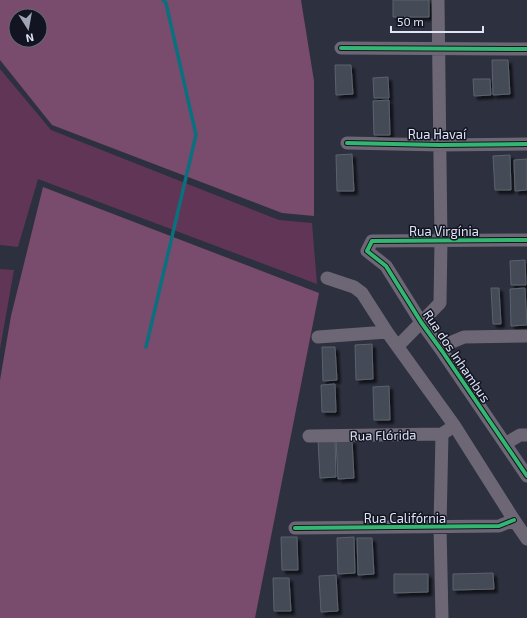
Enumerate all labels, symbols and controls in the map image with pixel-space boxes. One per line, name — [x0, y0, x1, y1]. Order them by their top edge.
north arrow — [8, 8, 48, 48]
scale bar — [391, 8, 483, 34]
text: 50 m — [397, 14, 424, 28]
text: N — [25, 31, 35, 45]
street label: Rua Havaí — [408, 126, 467, 142]
street label: Rua Virgínia — [409, 223, 479, 239]
street label: Rua dos Inhambus — [420, 307, 494, 405]
street label: Rua Flórida — [349, 426, 417, 444]
street label: Rua Califórnia — [364, 510, 446, 526]

